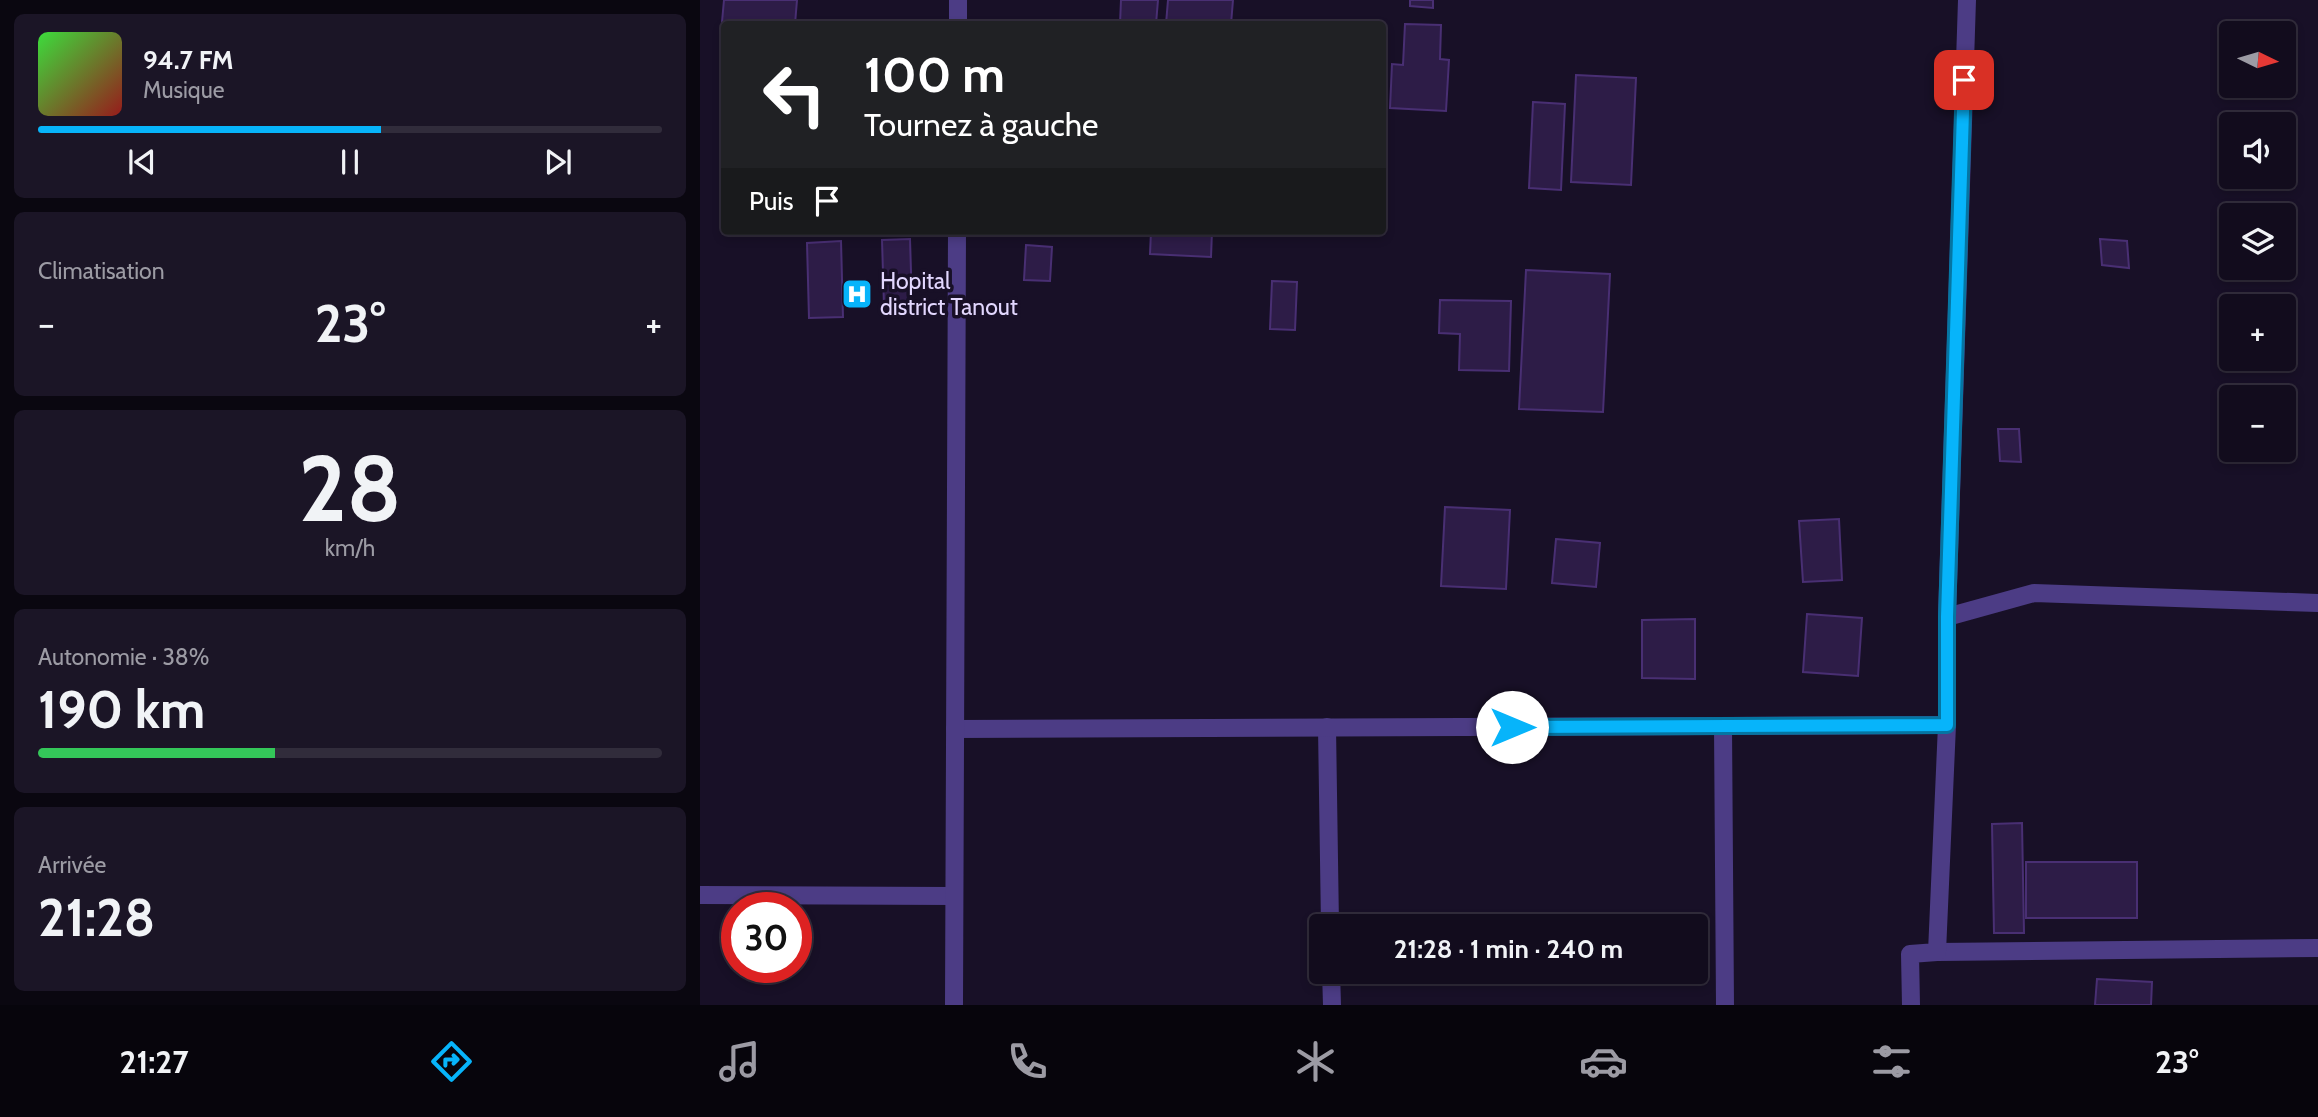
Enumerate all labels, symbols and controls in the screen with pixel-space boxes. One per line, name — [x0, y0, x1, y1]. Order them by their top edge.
north arrow — [2219, 21, 2296, 98]
map controls — [2219, 21, 2296, 462]
text: 94.7 FM — [143, 44, 234, 76]
text: 100 m — [864, 45, 1005, 104]
icon: left — [749, 49, 840, 140]
pin — [1934, 50, 1994, 110]
icon: arrive — [1945, 61, 1983, 99]
text: Musique — [143, 76, 225, 104]
text: Tournez à gauche — [864, 105, 1098, 144]
button: sound — [2219, 112, 2296, 189]
icon: previous — [123, 143, 161, 181]
icon: pause — [331, 143, 369, 181]
icon: next — [539, 143, 577, 181]
icon: arrive — [808, 182, 846, 220]
text: Puis — [749, 185, 794, 217]
button: layers — [2219, 203, 2296, 280]
text: Climatisation — [38, 257, 165, 285]
place label: Hopital district Tanout — [880, 267, 1018, 321]
hospital icon: Hopital district Tanout — [840, 277, 874, 311]
text: 23° — [315, 292, 385, 355]
button: + — [2219, 294, 2296, 371]
text: − — [38, 300, 55, 347]
text: + — [645, 300, 662, 347]
button: − — [2219, 385, 2296, 462]
text: 28 — [298, 433, 402, 544]
text: km/h — [325, 534, 375, 562]
text: Autonomie · 38% — [38, 643, 209, 671]
text: 190 km — [38, 678, 205, 741]
position arrow — [1475, 690, 1549, 764]
text: Arrivée — [38, 851, 106, 879]
text: 21:28 — [38, 886, 155, 949]
speed limit sign: 30 — [721, 892, 812, 983]
text: 21:28 · 1 min · 240 m — [1394, 933, 1623, 965]
icon: directions — [427, 1037, 476, 1086]
icon: music — [715, 1037, 764, 1086]
icon: phone — [1003, 1037, 1052, 1086]
icon: climate — [1291, 1037, 1340, 1086]
icon: car — [1579, 1037, 1628, 1086]
icon: filters — [1867, 1037, 1916, 1086]
text: 21:27 — [119, 1042, 189, 1081]
text: 23° — [2155, 1042, 2198, 1081]

